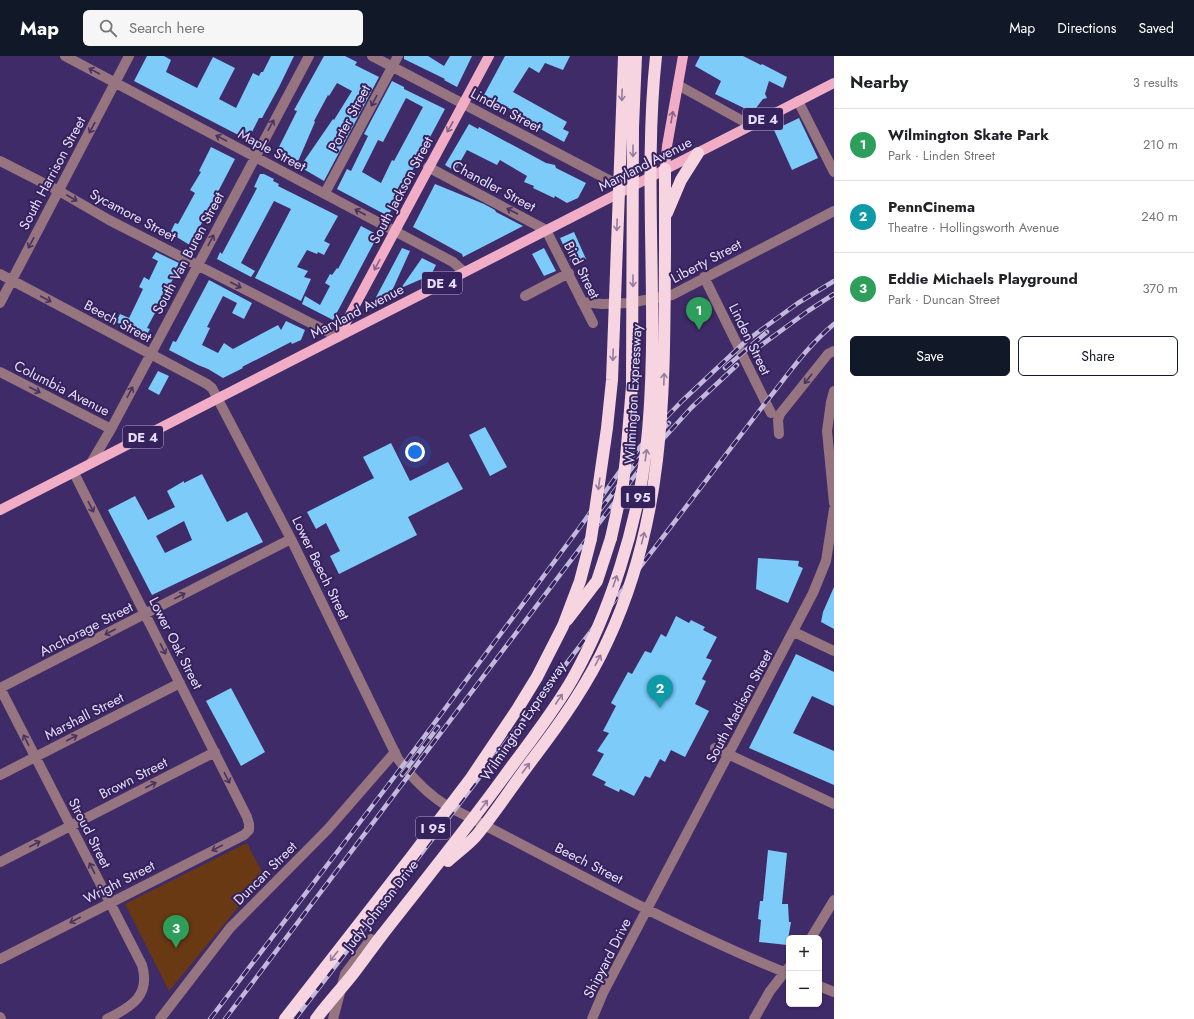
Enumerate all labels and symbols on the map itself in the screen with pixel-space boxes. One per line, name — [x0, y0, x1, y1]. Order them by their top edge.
one-way arrow — [88, 67, 100, 74]
street label: Porter Street — [323, 81, 375, 155]
street label: Linden Street — [467, 83, 545, 137]
one-way arrow — [618, 88, 625, 101]
one-way arrow — [370, 95, 378, 107]
road number: DE 4 — [743, 108, 783, 130]
one-way arrow — [668, 111, 676, 124]
street label: South Harrison Street — [14, 112, 91, 233]
one-way arrow — [268, 120, 276, 132]
one-way arrow — [446, 121, 453, 133]
one-way arrow — [87, 122, 95, 134]
street label: Maple Street — [235, 124, 310, 177]
street label: South Jackson Street — [364, 132, 438, 247]
street label: Maryland Avenue — [595, 132, 695, 196]
one-way arrow — [215, 134, 227, 142]
one-way arrow — [629, 144, 637, 157]
street label: Chandler Street — [449, 156, 540, 217]
street label: Sycamore Street — [86, 184, 180, 246]
street label: South Van Buren Street — [147, 188, 229, 318]
one-way arrow — [66, 195, 78, 203]
one-way arrow — [506, 207, 518, 215]
one-way arrow — [355, 208, 367, 216]
one-way arrow — [614, 218, 621, 231]
one-way arrow — [207, 234, 215, 246]
street label: Liberty Street — [667, 234, 745, 288]
one-way arrow — [27, 237, 35, 249]
street label: Bird Street — [559, 238, 605, 303]
one-way arrow — [372, 259, 380, 271]
road number: DE 4 — [422, 272, 462, 294]
one-way arrow — [629, 274, 637, 287]
street label: Maryland Avenue — [307, 279, 407, 343]
one-way arrow — [230, 282, 242, 289]
one-way arrow — [40, 295, 52, 303]
street label: Beech Street — [81, 295, 156, 347]
pin: 1 — [686, 297, 712, 330]
street label: Linden Street — [724, 300, 776, 379]
street label: Wilmington Expressway — [619, 323, 647, 464]
one-way arrow — [609, 348, 617, 361]
street label: Columbia Avenue — [11, 355, 113, 421]
one-way arrow — [660, 373, 667, 386]
one-way arrow — [804, 374, 813, 385]
one-way arrow — [28, 387, 40, 394]
one-way arrow — [127, 387, 135, 399]
road number: DE 4 — [123, 426, 163, 448]
your location — [405, 442, 425, 462]
one-way arrow — [642, 449, 649, 462]
one-way arrow — [595, 477, 602, 490]
road number: I 95 — [621, 486, 655, 508]
one-way arrow — [88, 501, 96, 513]
street label: Lower Beech Street — [287, 513, 355, 624]
one-way arrow — [640, 532, 647, 545]
one-way arrow — [611, 576, 619, 588]
one-way arrow — [174, 592, 186, 600]
street label: Lower Oak Street — [144, 594, 208, 693]
street label: Anchorage Street — [36, 597, 137, 661]
one-way arrow — [105, 629, 117, 636]
one-way arrow — [159, 643, 167, 655]
street label: South Madison Street — [701, 645, 778, 766]
one-way arrow — [595, 654, 602, 666]
street label: Wilmington Expressway — [476, 657, 571, 785]
pin: 2 — [647, 675, 673, 708]
street label: Marshall Street — [41, 687, 128, 745]
one-way arrow — [555, 694, 563, 705]
one-way arrow — [22, 734, 29, 746]
one-way arrow — [66, 734, 78, 741]
street label: Brown Street — [95, 752, 171, 804]
one-way arrow — [522, 763, 530, 774]
one-way arrow — [224, 771, 232, 783]
one-way arrow — [144, 781, 156, 788]
street label: Stroud Street — [64, 795, 116, 872]
one-way arrow — [480, 799, 488, 810]
road number: I 95 — [416, 817, 450, 839]
street label: Duncan Street — [229, 836, 302, 909]
street label: Beech Street — [552, 837, 627, 889]
one-way arrow — [29, 840, 41, 847]
one-way arrow — [211, 845, 223, 852]
street label: Wright Street — [80, 855, 159, 909]
street label: Judy Johnson Drive — [338, 855, 423, 956]
one-way arrow — [88, 862, 95, 874]
pin: 3 — [163, 915, 189, 948]
street label: Shipyard Drive — [578, 915, 636, 1001]
one-way arrow — [69, 917, 81, 925]
one-way arrow — [330, 951, 338, 962]

